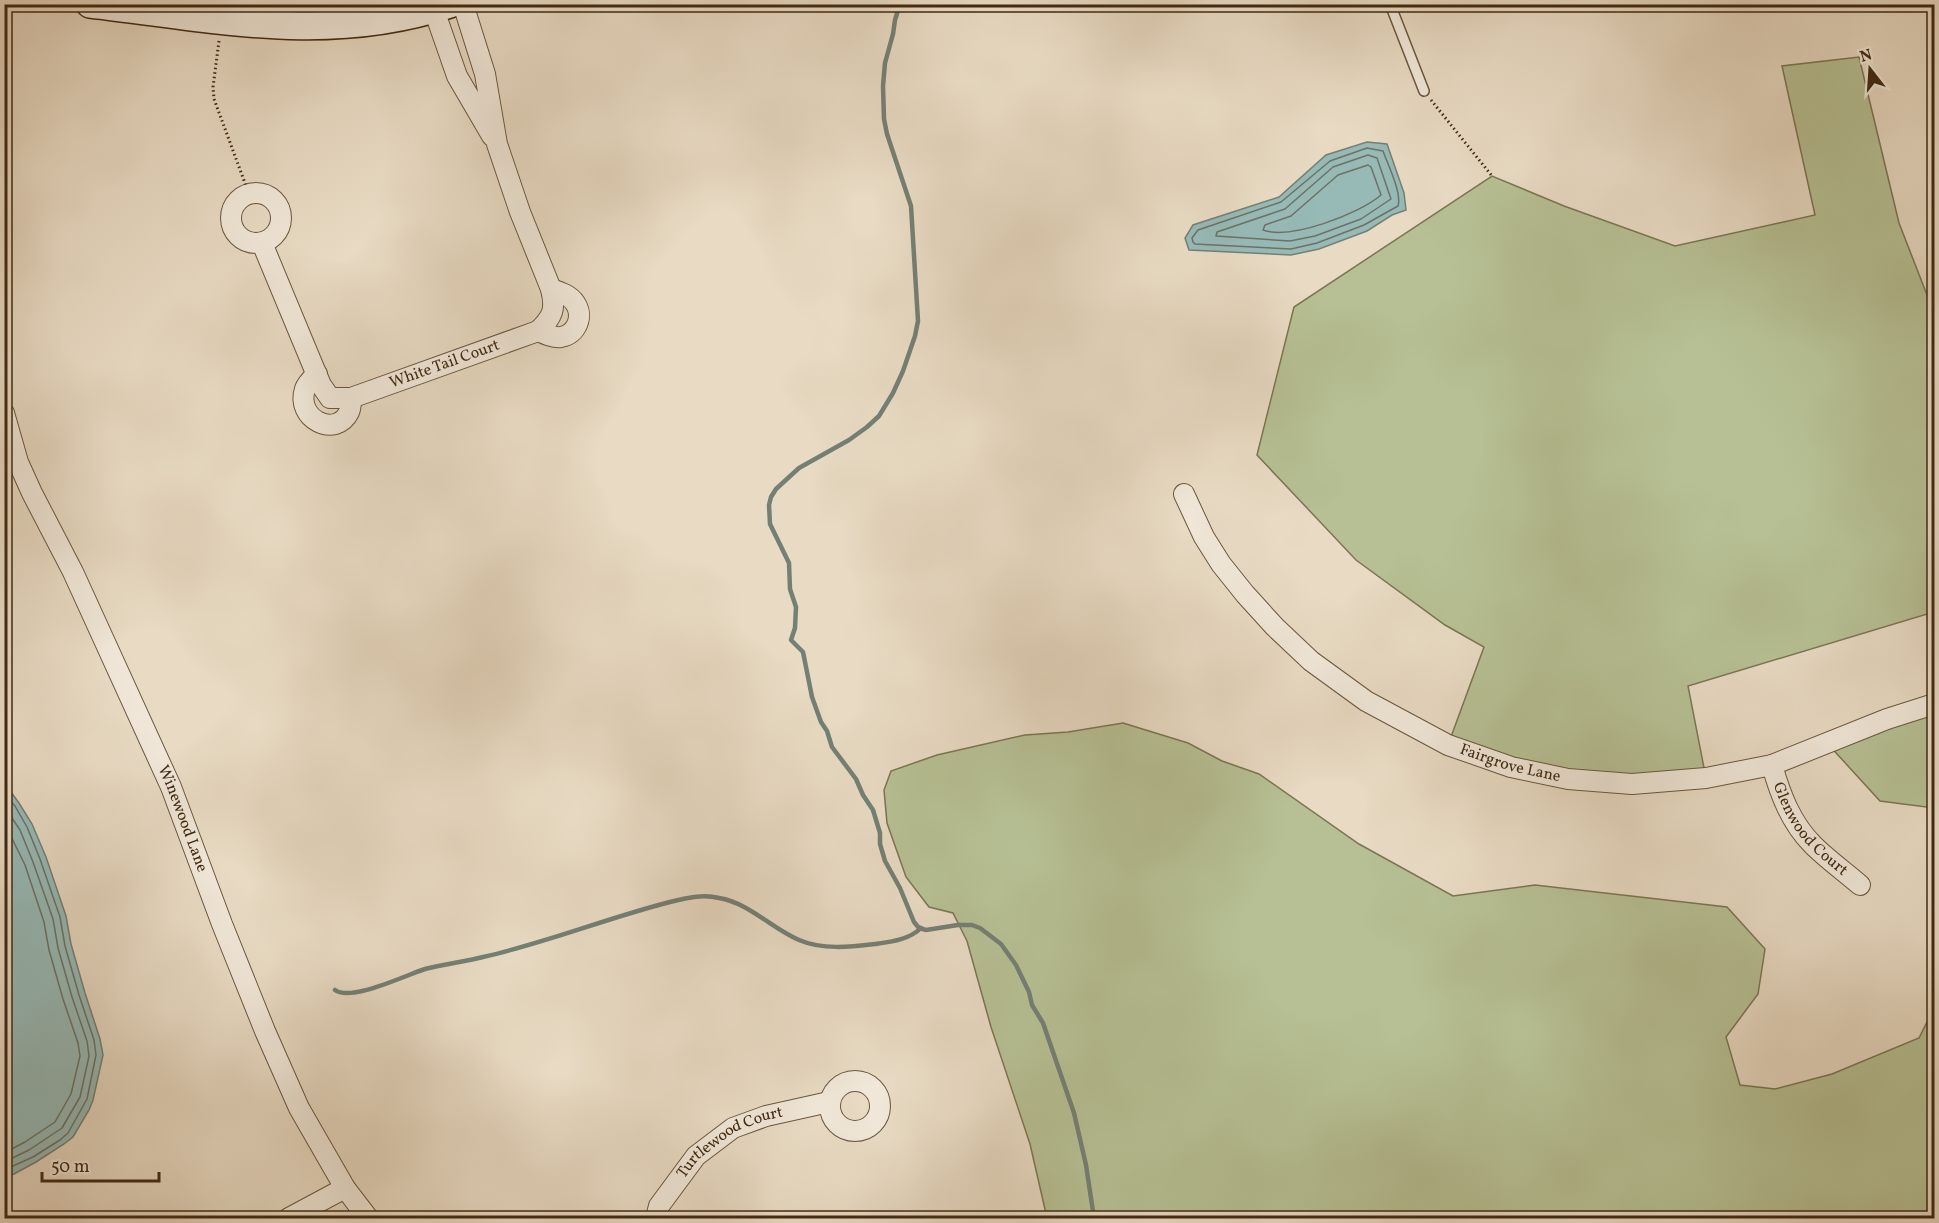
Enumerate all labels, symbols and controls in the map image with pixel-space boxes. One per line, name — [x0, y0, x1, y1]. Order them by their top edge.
north arrow — [1840, 39, 1900, 99]
text: N — [1857, 44, 1875, 69]
street label: White Tail Court — [386, 334, 503, 394]
street label: Fairgrove Lane — [1457, 739, 1563, 788]
street label: Winewood Lane — [152, 762, 213, 875]
street label: Glenwood Court — [1767, 779, 1853, 882]
street label: Turtlewood Court — [672, 1102, 785, 1183]
scale bar — [42, 1145, 159, 1183]
text: 50 m — [51, 1155, 90, 1180]

